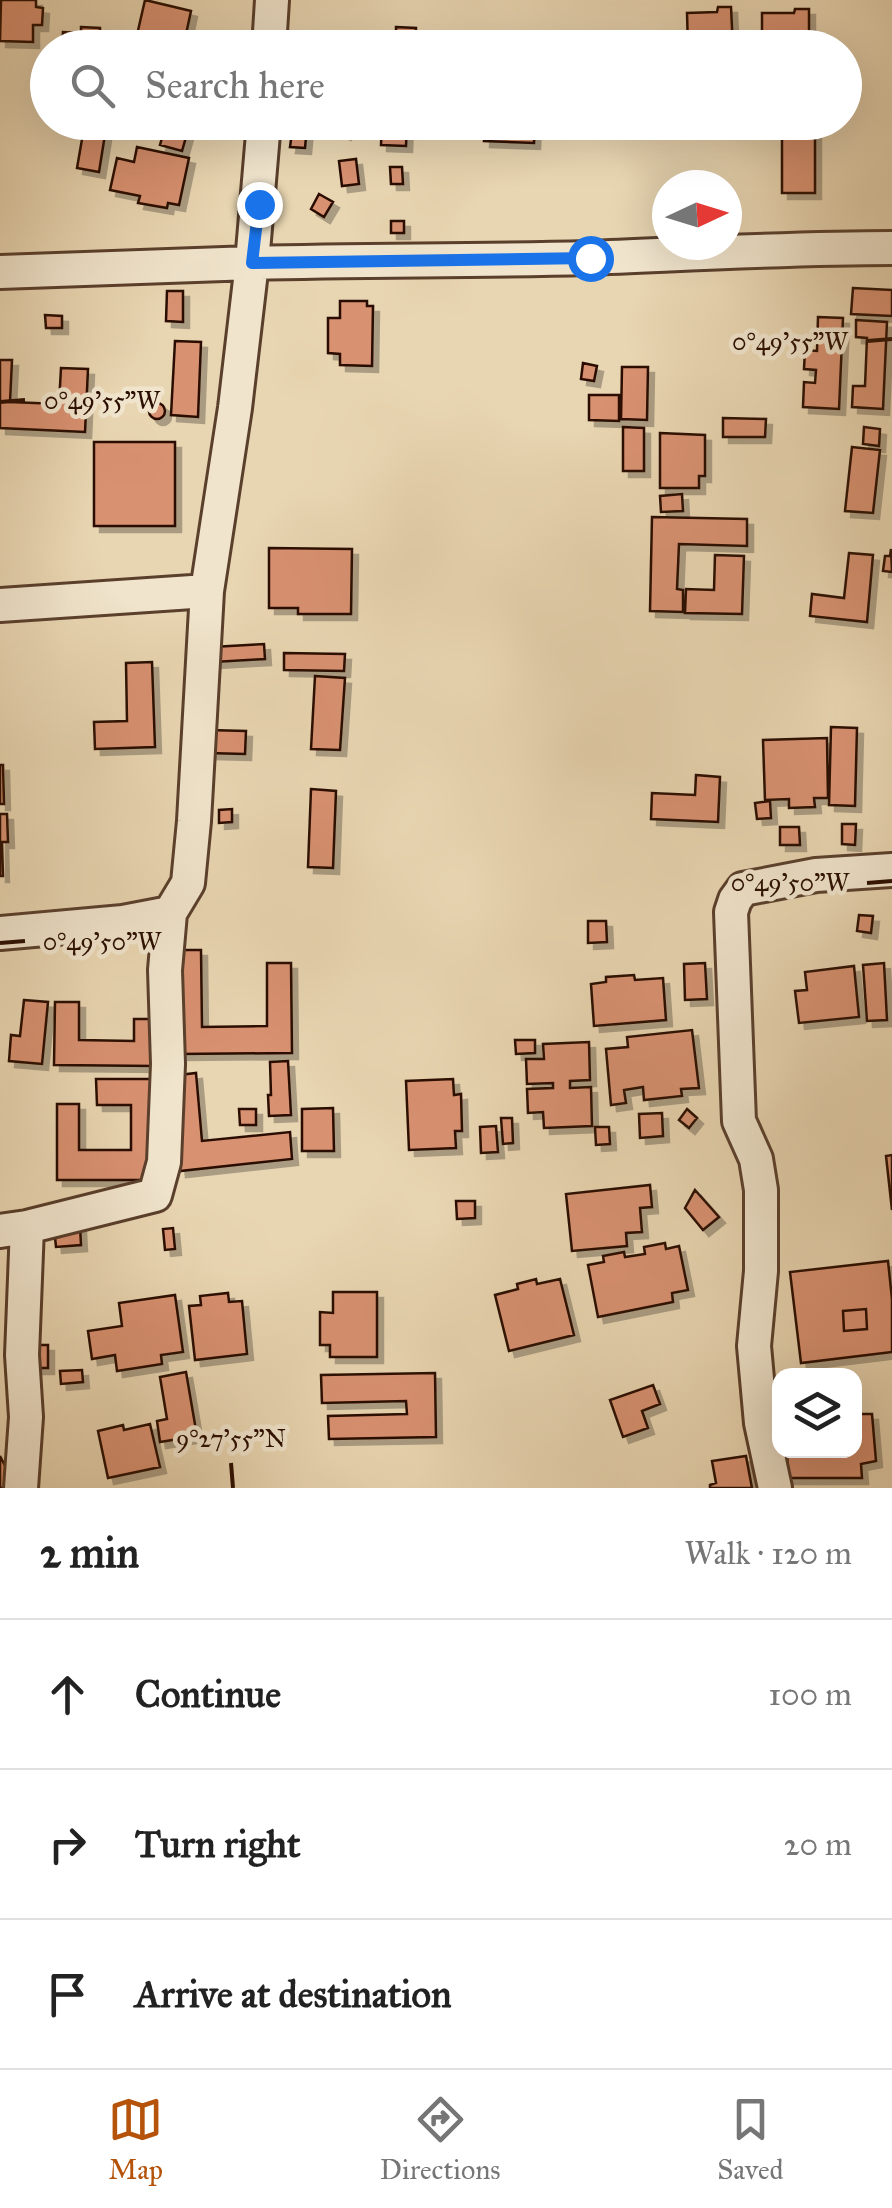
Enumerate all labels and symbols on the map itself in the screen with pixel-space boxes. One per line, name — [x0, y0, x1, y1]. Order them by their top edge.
north arrow — [652, 170, 742, 260]
route end — [237, 182, 283, 228]
route start — [568, 236, 614, 282]
text: 0°49'55"W — [732, 326, 849, 357]
text: 0°49'55"W — [44, 385, 161, 416]
text: 0°49'50"W — [731, 867, 851, 898]
text: 0°49'50"W — [43, 926, 163, 957]
text: 9°27'55"N — [176, 1423, 286, 1454]

